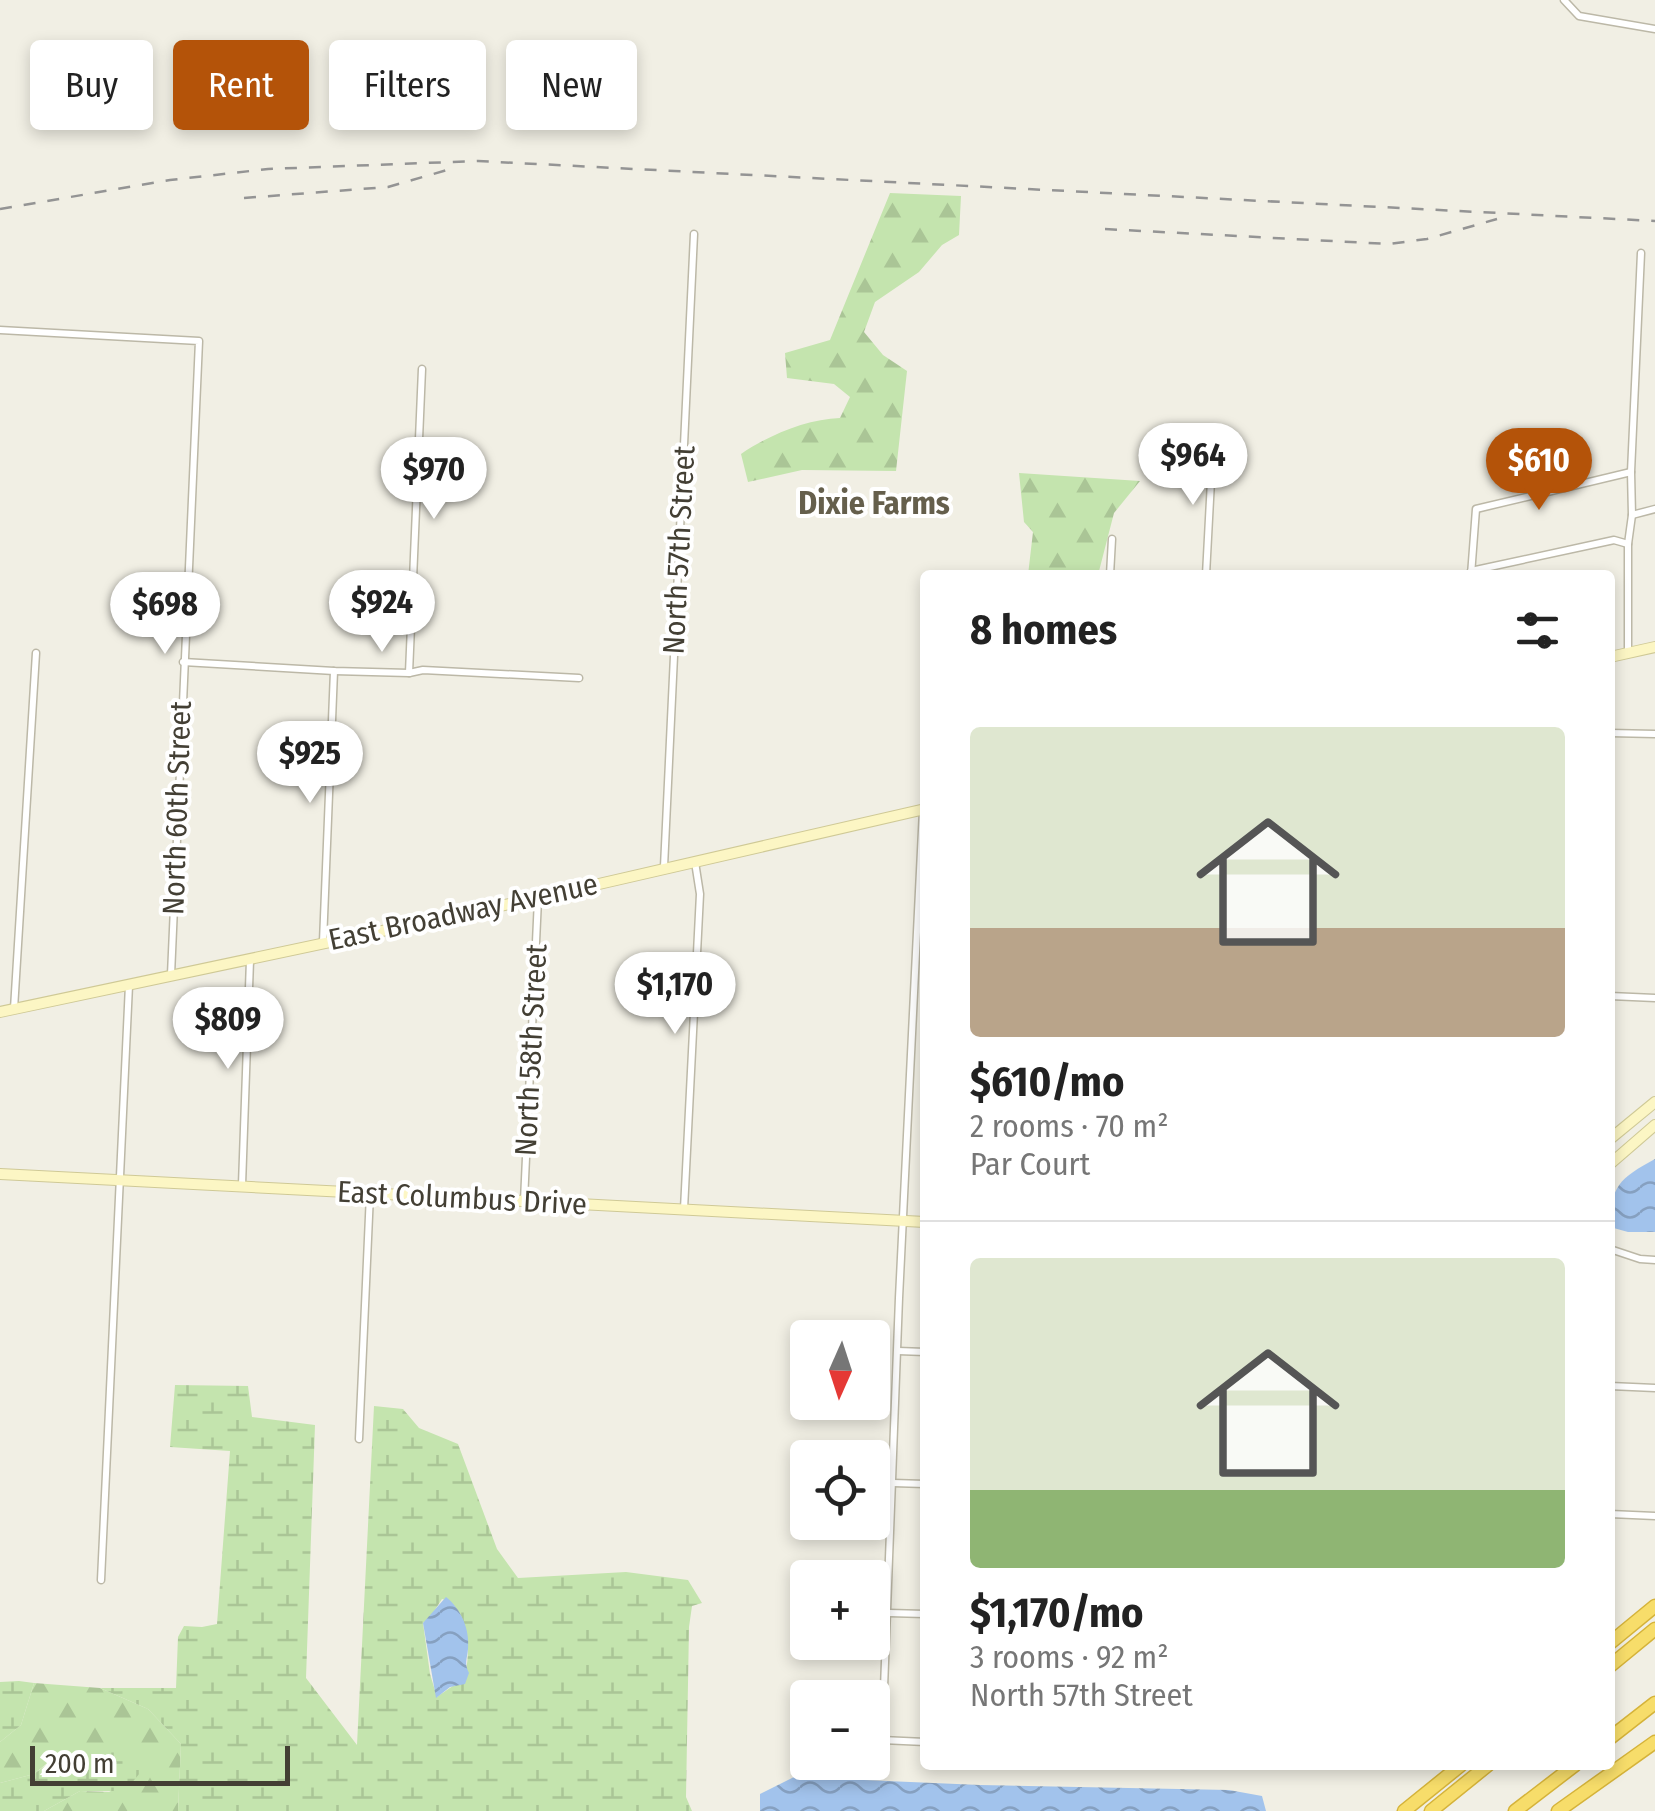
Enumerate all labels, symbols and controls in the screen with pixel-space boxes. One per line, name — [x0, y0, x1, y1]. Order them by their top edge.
chip: Buy — [30, 40, 153, 130]
chip: Rent — [173, 40, 309, 130]
chip: Filters — [329, 40, 486, 130]
chip: New — [506, 40, 637, 130]
pin: $964 — [1134, 423, 1252, 508]
pin: $610 — [1480, 428, 1598, 513]
text: $964 — [1160, 436, 1226, 474]
pin: $970 — [375, 437, 493, 522]
text: $610 — [1508, 441, 1570, 479]
street label: North 57th Street — [656, 445, 702, 655]
text: $970 — [403, 450, 465, 488]
district label: Dixie Farms — [798, 484, 950, 522]
pin: $924 — [323, 570, 441, 655]
pin: $698 — [106, 572, 224, 657]
text: $924 — [351, 583, 413, 621]
text: $698 — [132, 585, 198, 623]
icon: filters — [1510, 603, 1565, 658]
text: 8 homes — [970, 605, 1117, 655]
street label: North 60th Street — [155, 700, 199, 916]
pin: $925 — [251, 721, 369, 806]
text: $925 — [279, 734, 341, 772]
icon: home — [1178, 792, 1358, 972]
street label: East Broadway Avenue — [325, 866, 601, 958]
street label: North 58th Street — [507, 943, 555, 1157]
pin: $1,170 — [594, 952, 756, 1037]
text: $1,170 — [637, 965, 713, 1003]
pin: $809 — [169, 987, 287, 1072]
text: $809 — [195, 1000, 261, 1038]
text: $610/mo — [970, 1057, 1124, 1107]
text: 2 rooms · 70 m² — [970, 1107, 1169, 1145]
text: Par Court — [970, 1145, 1090, 1183]
street label: East Columbus Drive — [336, 1173, 588, 1223]
north arrow — [790, 1320, 890, 1420]
map controls — [790, 1320, 890, 1780]
icon: home — [1178, 1323, 1358, 1503]
button: locate — [790, 1440, 890, 1540]
button: + — [790, 1560, 890, 1660]
text: $1,170/mo — [970, 1588, 1144, 1638]
text: 3 rooms · 92 m² — [970, 1638, 1169, 1676]
text: North 57th Street — [970, 1676, 1193, 1714]
button: − — [790, 1680, 890, 1780]
scale bar — [30, 1741, 290, 1786]
text: 200 m — [45, 1747, 115, 1780]

